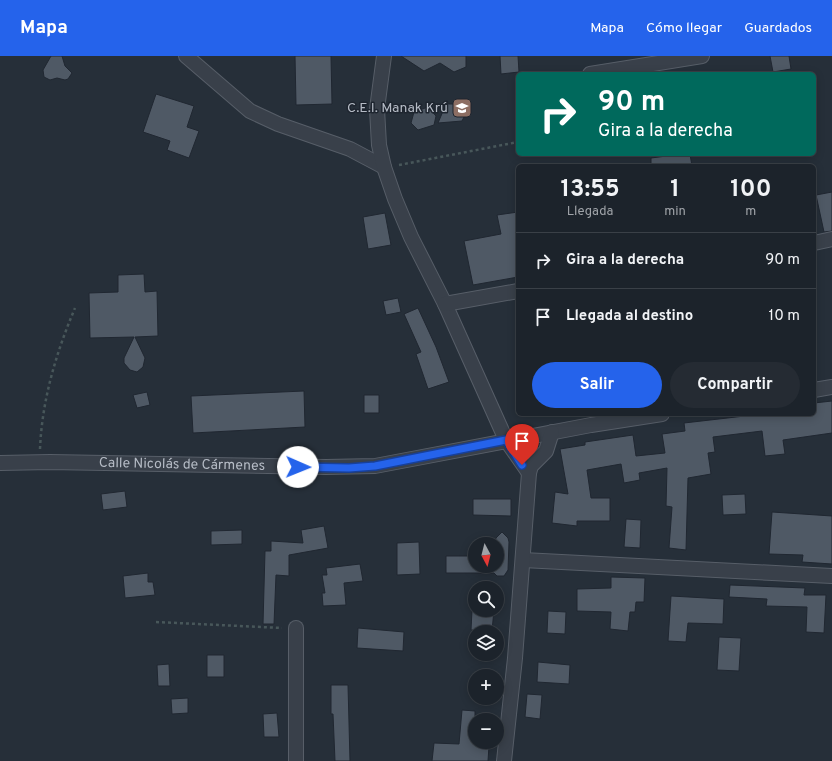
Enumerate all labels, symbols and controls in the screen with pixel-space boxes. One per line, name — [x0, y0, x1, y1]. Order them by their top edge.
text: Mapa — [20, 16, 68, 40]
text: Mapa — [590, 20, 624, 37]
text: Cómo llegar — [646, 20, 722, 37]
text: Guardados — [744, 20, 812, 37]
text: 90 m — [598, 85, 665, 121]
icon: right — [532, 88, 584, 140]
school or university icon: C.E.I. Manak Krú — [451, 97, 473, 119]
place label: C.E.I. Manak Krú — [347, 100, 448, 117]
text: Gira a la derecha — [598, 120, 733, 143]
text: 13:55 — [560, 175, 620, 205]
text: 1 — [670, 175, 680, 205]
text: 100 — [730, 175, 772, 205]
text: Llegada — [567, 204, 613, 220]
text: min — [664, 204, 686, 220]
text: m — [745, 204, 756, 220]
icon: right — [532, 250, 554, 272]
text: Gira a la derecha — [566, 251, 684, 270]
text: 90 m — [765, 251, 800, 270]
icon: arrive — [532, 306, 554, 328]
text: Llegada al destino — [566, 307, 693, 326]
text: 10 m — [769, 307, 800, 326]
button: Salir — [532, 362, 662, 408]
button: Compartir — [670, 362, 800, 408]
pin — [505, 424, 539, 465]
icon: arrive — [511, 430, 533, 452]
position arrow — [277, 446, 319, 488]
street label: Calle Nicolás de Cármenes — [99, 454, 265, 474]
north arrow — [468, 537, 504, 573]
map controls — [468, 537, 504, 749]
button: search — [468, 581, 504, 617]
button: layers — [468, 625, 504, 661]
button: + — [468, 669, 504, 705]
button: − — [468, 713, 504, 749]

